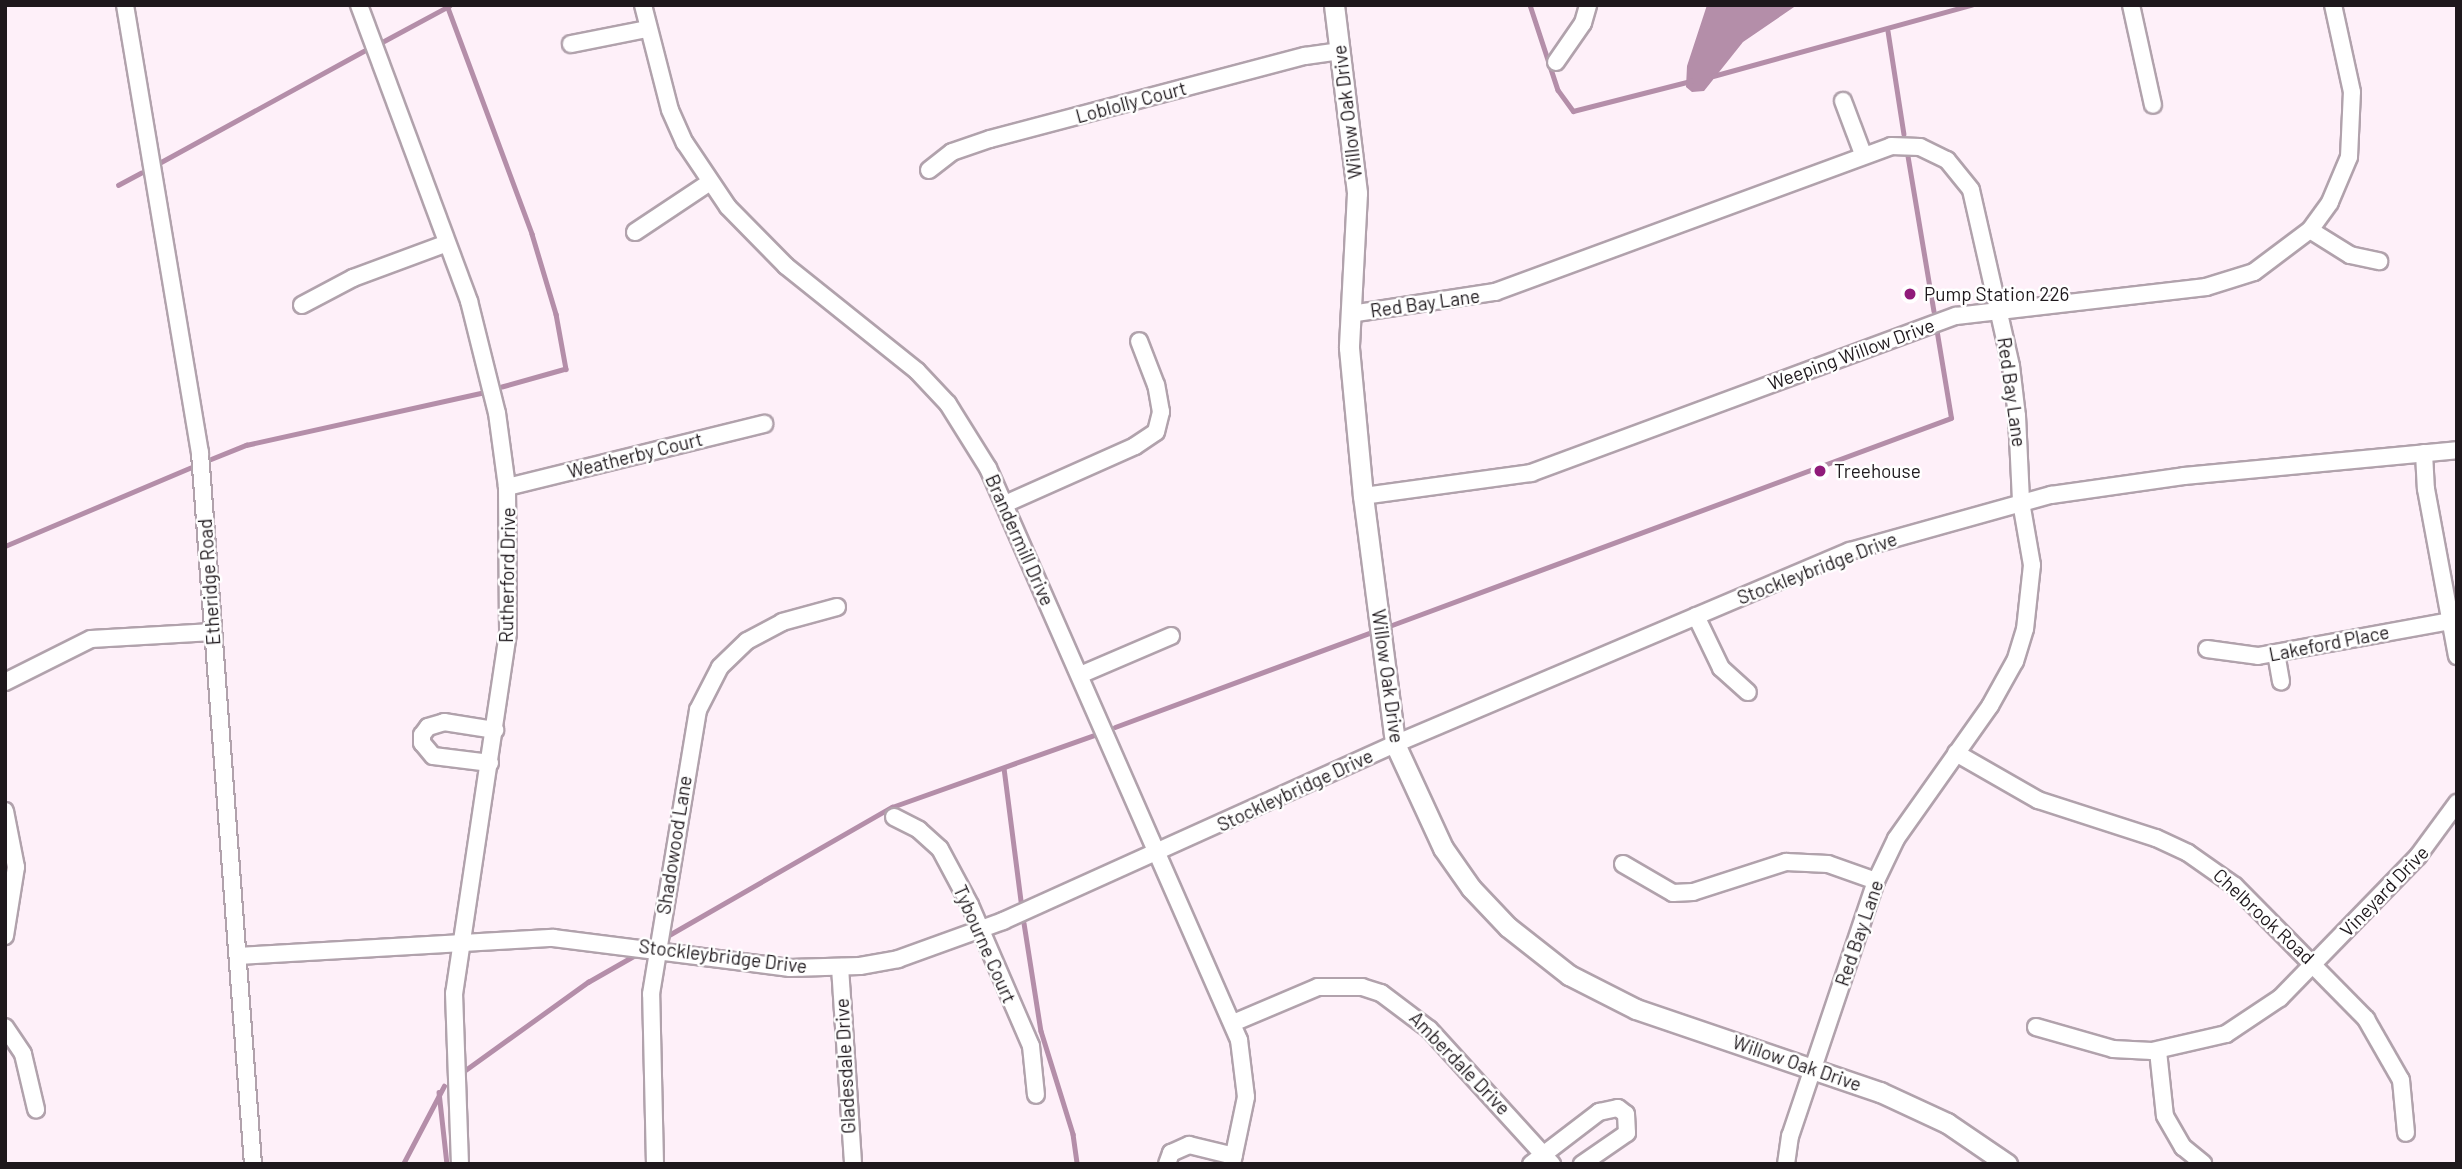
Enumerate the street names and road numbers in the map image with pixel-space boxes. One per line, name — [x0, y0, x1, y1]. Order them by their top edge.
street label: Willow Oak Drive — [1327, 44, 1367, 180]
street label: Loblolly Court — [1073, 76, 1189, 128]
street label: Red Bay Lane — [1369, 284, 1481, 322]
street label: Weeping Willow Drive — [1765, 313, 1937, 395]
street label: Red Bay Lane — [1993, 336, 2031, 448]
street label: Weatherby Court — [565, 427, 705, 483]
street label: Brandermill Drive — [981, 471, 1059, 609]
street label: Rutherford Drive — [494, 507, 520, 643]
street label: Etheridge Road — [193, 518, 225, 646]
street label: Stockleybridge Drive — [1734, 527, 1900, 609]
street label: Willow Oak Drive — [1367, 608, 1409, 744]
street label: Lakeford Place — [2267, 620, 2391, 666]
street label: Stockleybridge Drive — [1213, 744, 1377, 836]
street label: Shadowood Lane — [652, 774, 696, 916]
street label: Vineyard Drive — [2335, 841, 2433, 941]
street label: Chelbrook Road — [2209, 864, 2319, 968]
street label: Red Bay Lane — [1830, 877, 1888, 989]
street label: Tybourne Court — [949, 881, 1021, 1007]
street label: Stockleybridge Drive — [638, 934, 808, 978]
street label: Gladesdale Drive — [830, 998, 860, 1134]
street label: Amberdale Drive — [1405, 1006, 1515, 1120]
street label: Willow Oak Drive — [1730, 1030, 1864, 1096]

